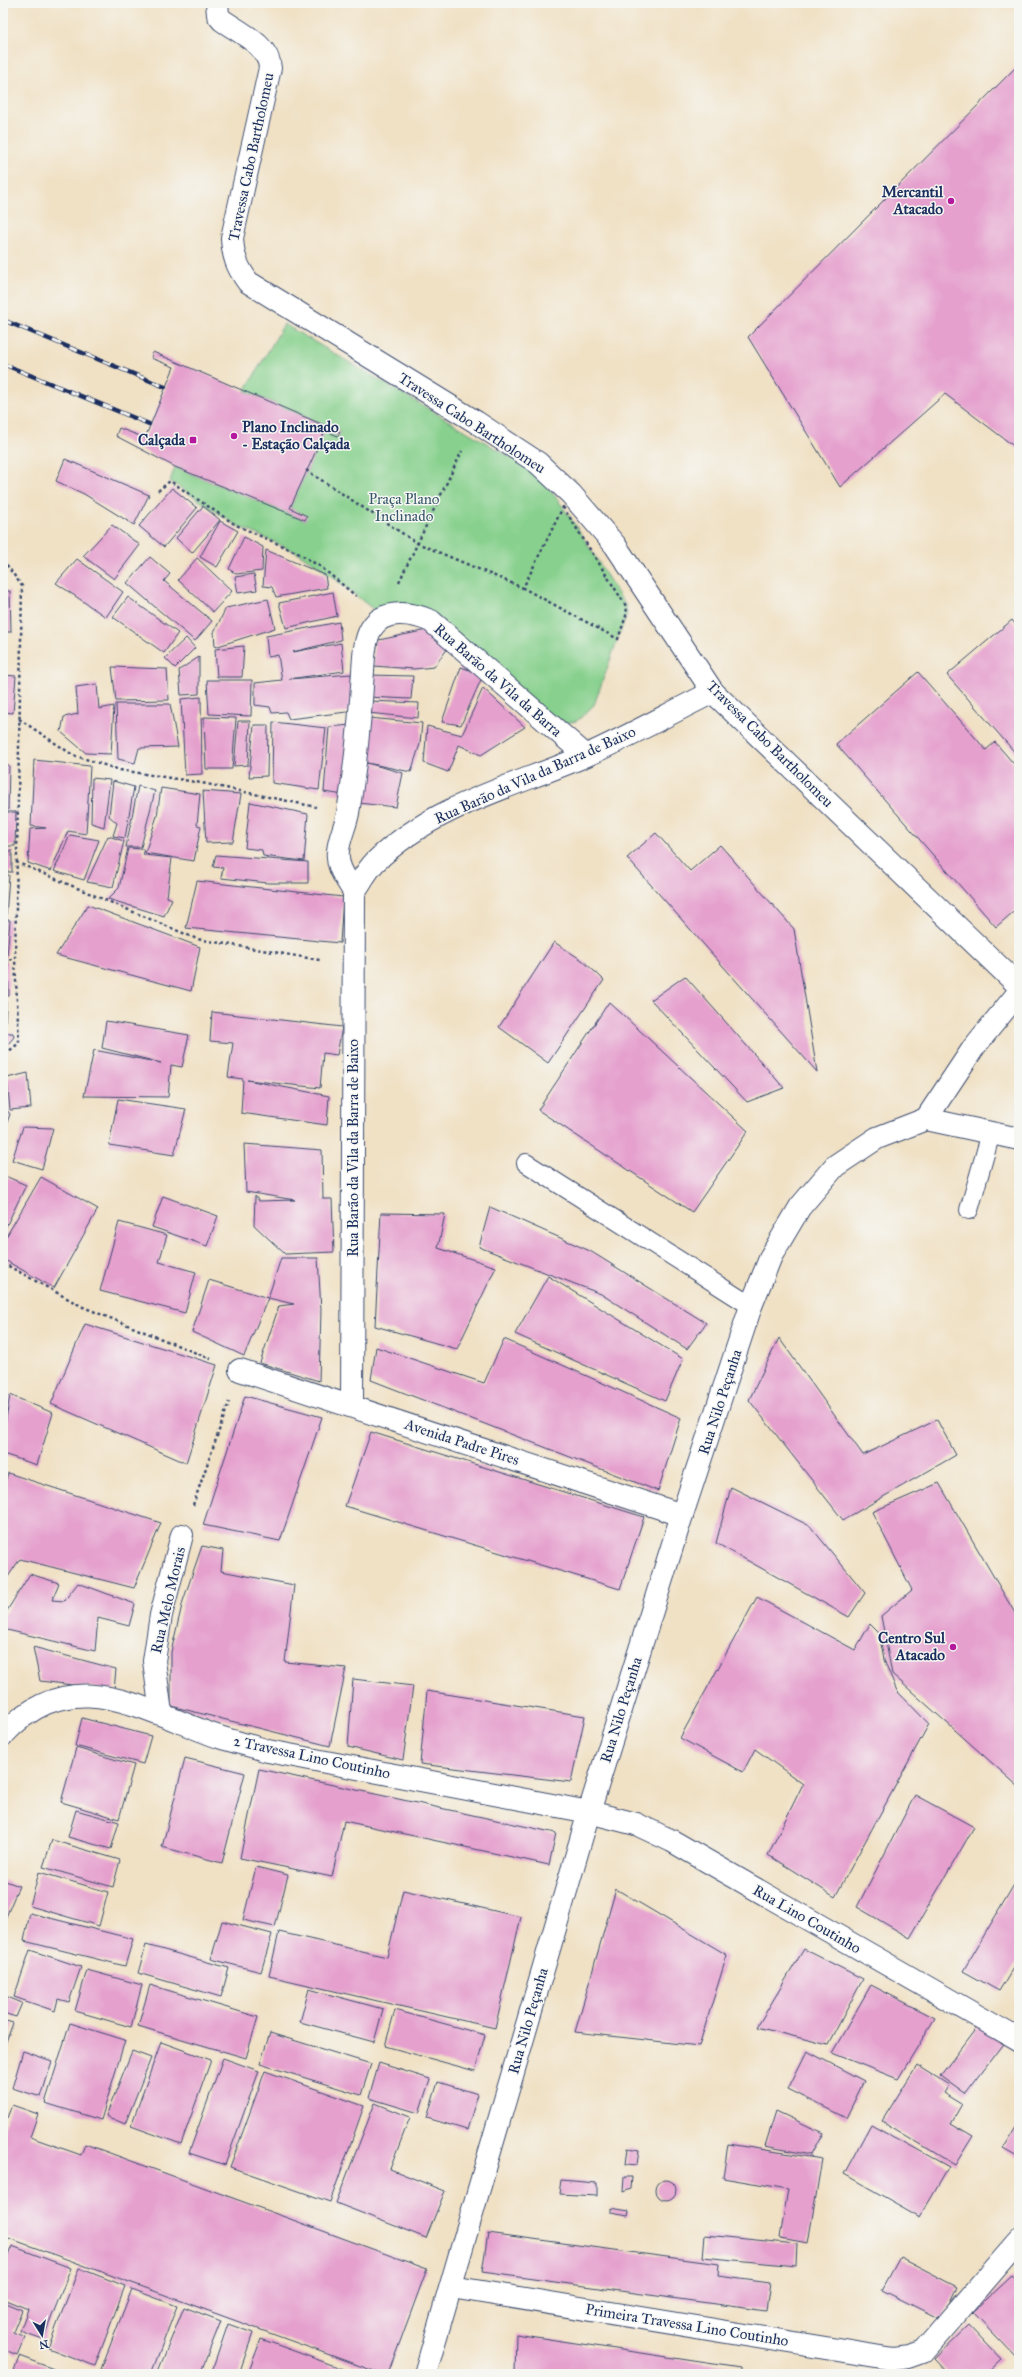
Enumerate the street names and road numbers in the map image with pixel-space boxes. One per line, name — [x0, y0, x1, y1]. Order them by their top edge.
street label: Travessa Cabo Bartholomeu — [224, 71, 278, 243]
street label: Travessa Cabo Bartholomeu — [395, 369, 549, 477]
street label: Rua Barão da Vila da Barra — [430, 620, 566, 741]
street label: Travessa Cabo Bartholomeu — [703, 677, 837, 811]
street label: Rua Barão da Vila da Barra de Baixo — [432, 722, 639, 828]
street label: Rua Barão da Vila da Barra de Baixo — [344, 1039, 362, 1257]
street label: Rua Nilo Peçanha — [695, 1346, 746, 1457]
street label: Avenida Padre Pires — [402, 1415, 521, 1469]
street label: Rua Melo Morais — [147, 1545, 189, 1655]
street label: Rua Nilo Peçanha — [596, 1654, 646, 1765]
street label: 2 Travessa Lino Coutinho — [232, 1732, 392, 1782]
street label: Rua Lino Coutinho — [750, 1881, 864, 1957]
street label: Rua Nilo Peçanha — [504, 1965, 552, 2076]
street label: Primeira Travessa Lino Coutinho — [584, 2300, 790, 2350]

